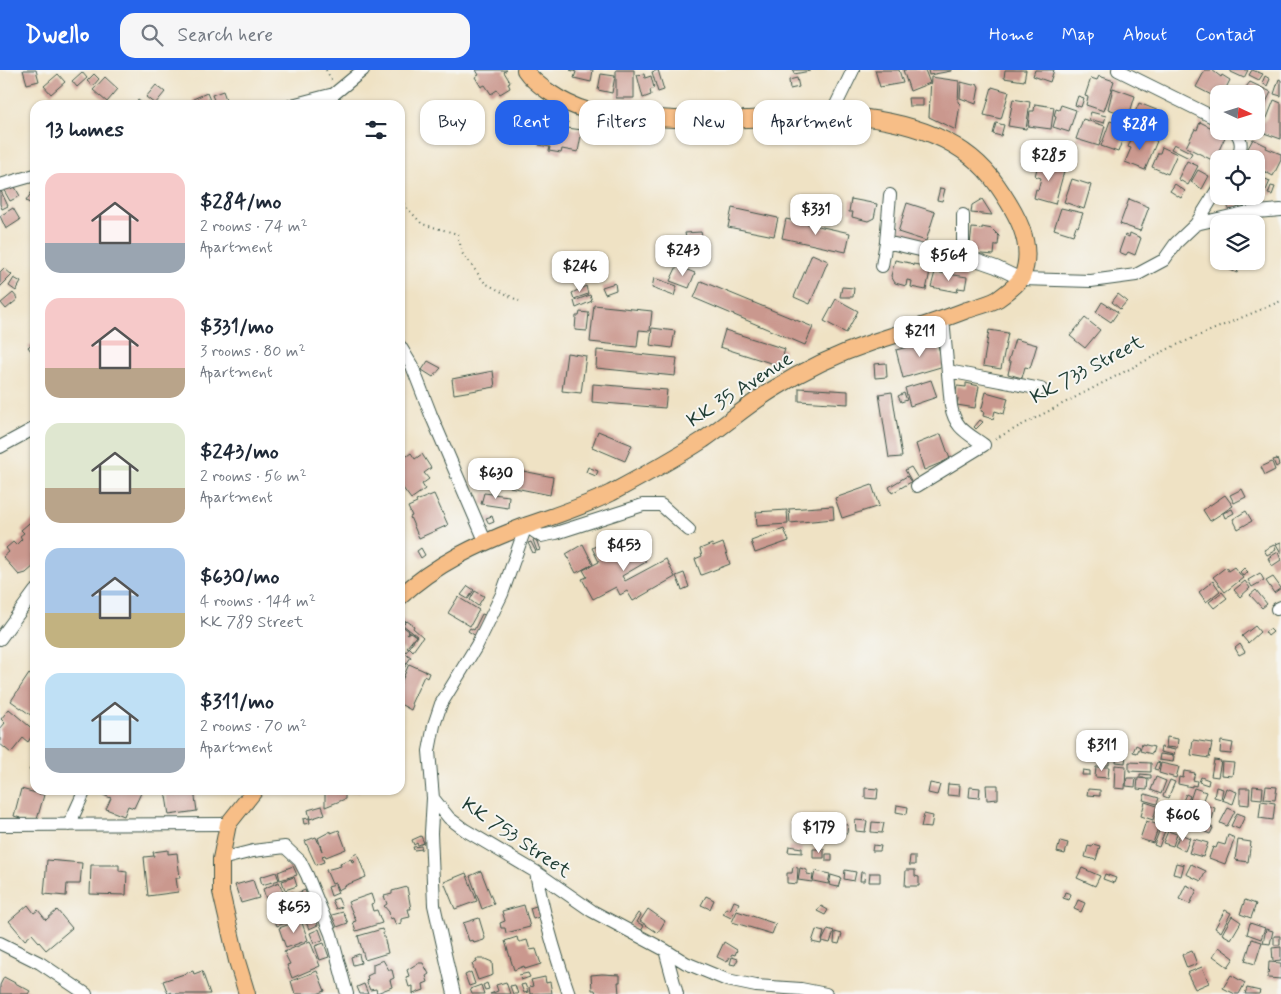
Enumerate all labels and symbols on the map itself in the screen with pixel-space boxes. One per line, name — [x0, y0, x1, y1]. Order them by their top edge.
north arrow — [1210, 85, 1265, 140]
pin: $284 — [1110, 108, 1170, 151]
pin: $285 — [1019, 140, 1079, 182]
pin: $331 — [786, 194, 846, 236]
pin: $243 — [653, 234, 713, 277]
pin: $564 — [919, 240, 979, 282]
pin: $246 — [550, 250, 610, 293]
pin: $211 — [890, 316, 950, 358]
street label: KK 733 Street — [1026, 329, 1148, 411]
street label: KK 35 Avenue — [682, 346, 798, 434]
pin: $630 — [466, 458, 526, 500]
pin: $453 — [594, 530, 654, 572]
pin: $311 — [1072, 730, 1132, 772]
street label: KK 753 Street — [456, 791, 576, 885]
pin: $606 — [1153, 800, 1213, 842]
pin: $179 — [789, 812, 849, 854]
pin: $653 — [264, 892, 324, 934]

